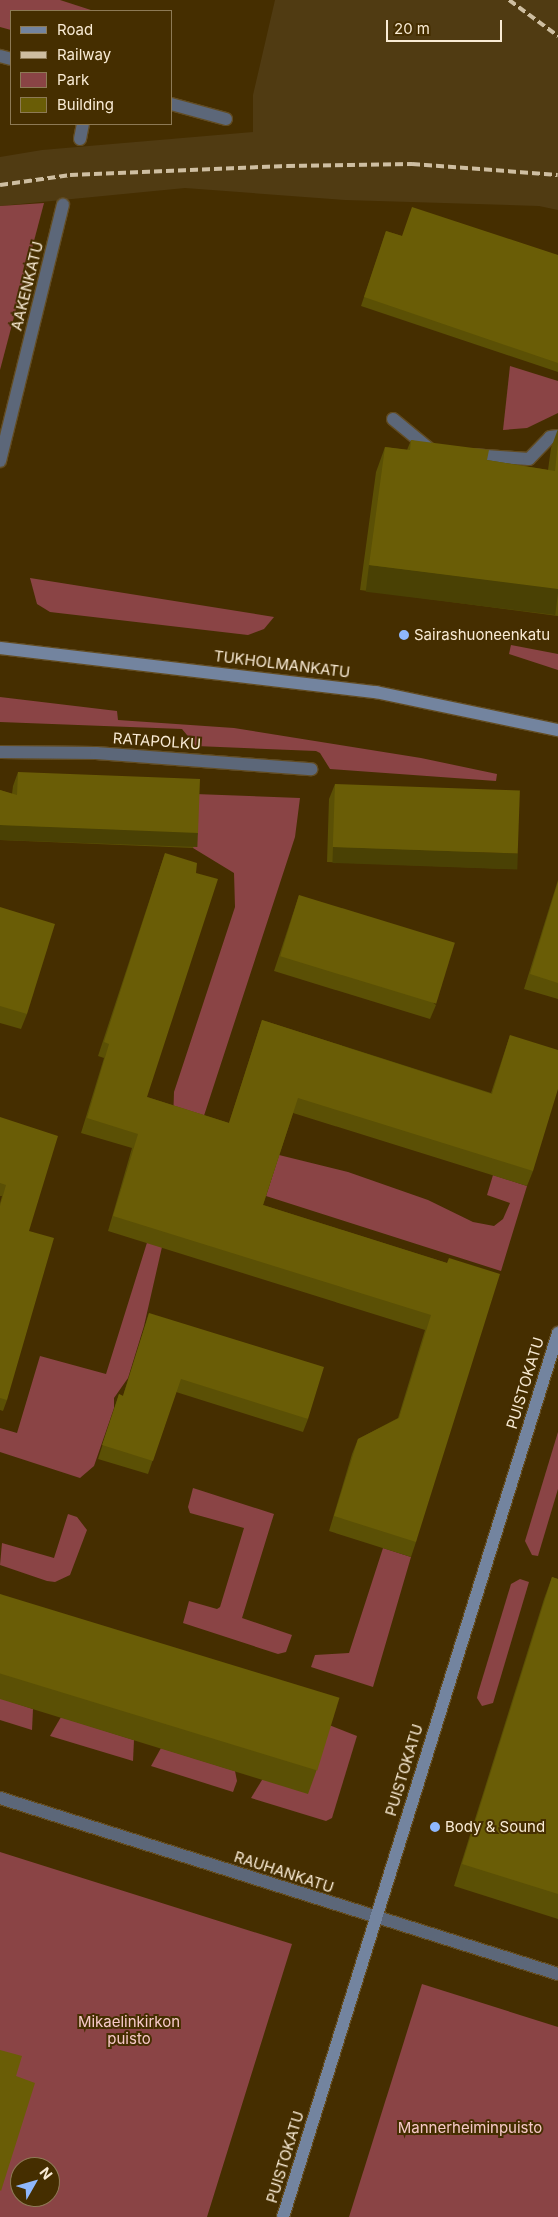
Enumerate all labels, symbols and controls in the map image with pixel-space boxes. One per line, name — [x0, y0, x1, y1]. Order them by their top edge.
legend — [10, 10, 172, 125]
scale bar — [388, 10, 504, 42]
text: 20 m — [394, 19, 430, 38]
text: Road — [57, 20, 93, 39]
text: Railway — [57, 45, 111, 64]
text: Park — [57, 70, 89, 89]
text: Building — [57, 95, 114, 114]
street label: AAKENKATU — [7, 240, 47, 332]
place label: Sairashuoneenkatu — [414, 626, 550, 644]
marker: Sairashuoneenkatu — [398, 629, 410, 641]
street label: TUKHOLMANKATU — [213, 647, 351, 681]
street label: RATAPOLKU — [112, 729, 202, 753]
street label: PUISTOKATU — [502, 1335, 548, 1431]
street label: PUISTOKATU — [381, 1722, 427, 1818]
place label: Body & Sound — [445, 1818, 545, 1836]
marker: Body & Sound — [429, 1821, 441, 1833]
street label: RAUHANKATU — [232, 1847, 336, 1897]
park label: Mikaelinkirkon puisto — [78, 2012, 180, 2047]
street label: PUISTOKATU — [262, 2109, 308, 2205]
park label: Mannerheiminpuisto — [398, 2119, 542, 2137]
north arrow — [10, 2157, 60, 2207]
text: N — [36, 2164, 56, 2183]

